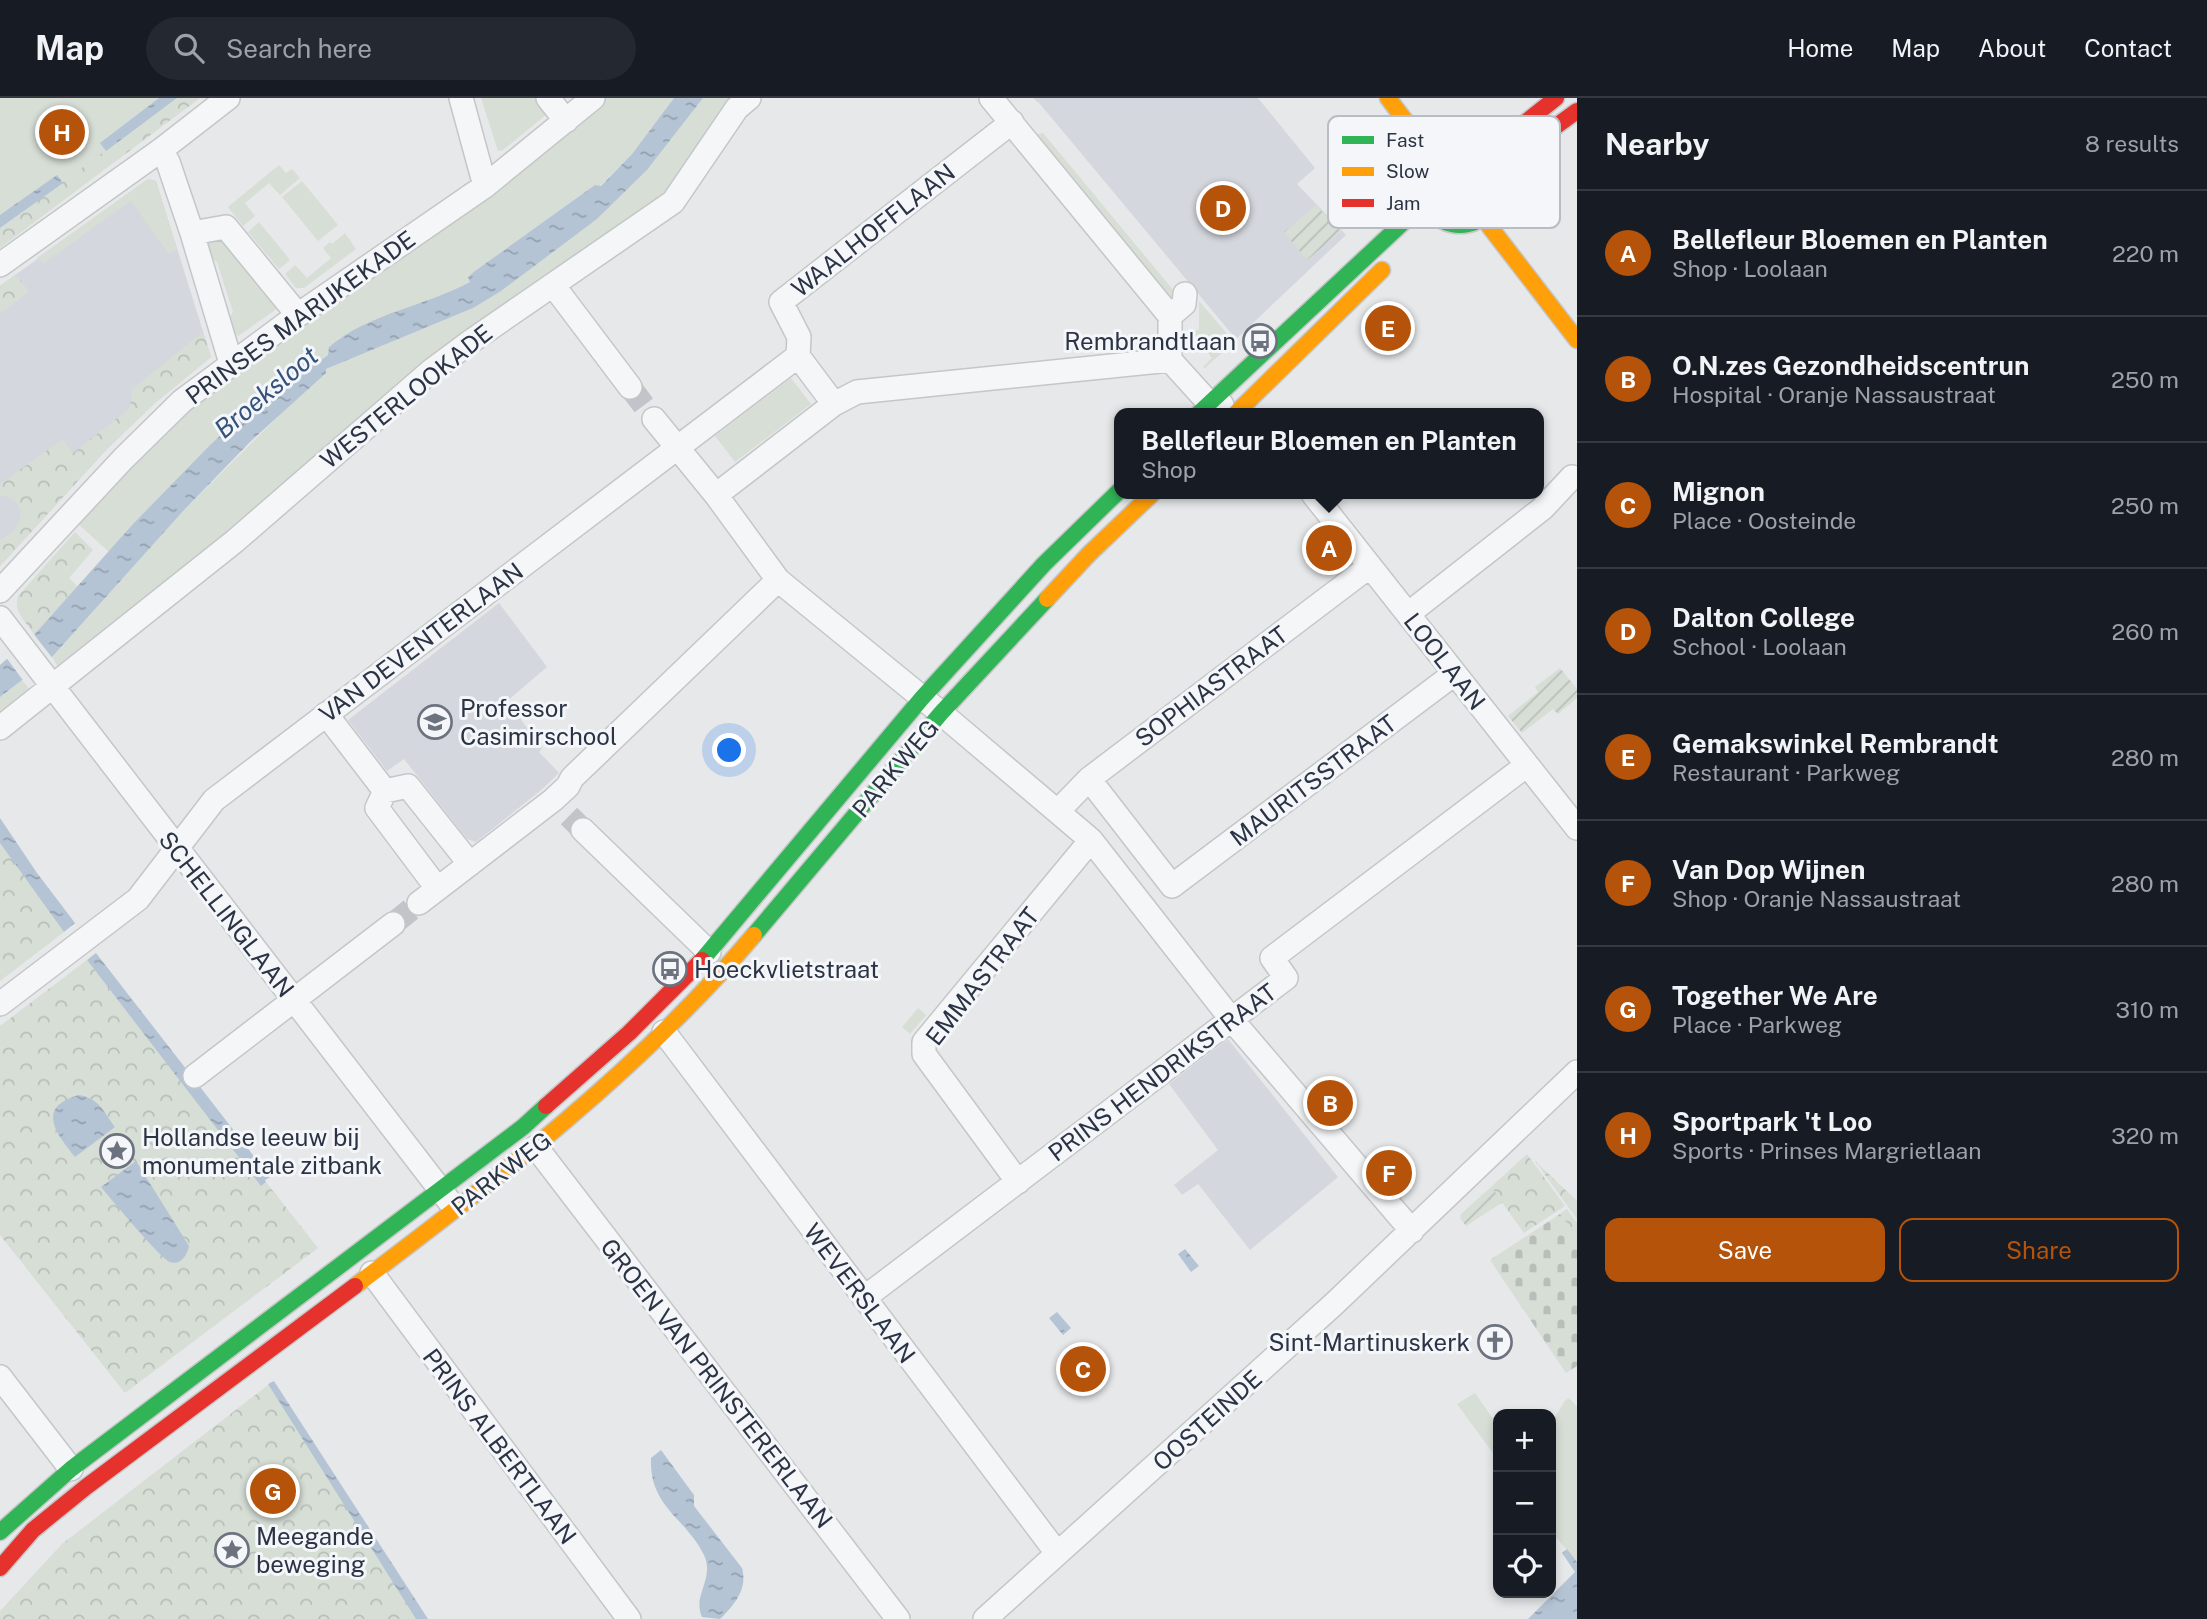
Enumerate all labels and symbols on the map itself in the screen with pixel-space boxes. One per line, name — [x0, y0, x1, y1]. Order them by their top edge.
pin: H — [39, 106, 85, 158]
legend — [1328, 116, 1560, 228]
text: Fast — [1386, 129, 1424, 151]
street label: WAALHOFFLAAN — [786, 158, 960, 302]
text: Slow — [1386, 160, 1430, 182]
pin: D — [1200, 182, 1246, 234]
text: Jam — [1386, 192, 1420, 214]
street label: PRINSES MARIJKEKADE — [180, 224, 420, 410]
pin: E — [1365, 302, 1411, 354]
street label: WESTERLOOKADE — [314, 318, 498, 474]
bus stop icon: Rembrandtlaan — [1241, 322, 1279, 360]
place label: Rembrandtlaan — [1064, 327, 1236, 355]
water label: Broeksloot — [208, 340, 324, 444]
pin: A — [1306, 522, 1352, 574]
street label: VAN DEVENTERLAAN — [314, 556, 528, 728]
street label: LOOLAAN — [1399, 607, 1491, 715]
street label: SOPHIASTRAAT — [1129, 620, 1293, 752]
place label: Professor Casimirschool — [460, 694, 617, 750]
school or university icon: Professor Casimirschool — [416, 703, 454, 741]
street label: MAURITSSTRAAT — [1225, 708, 1401, 852]
street label: PARKWEG — [846, 713, 944, 823]
your location — [712, 733, 746, 767]
street label: SCHELLINGLAAN — [154, 826, 300, 1002]
street label: EMMASTRAAT — [920, 902, 1044, 1050]
bus stop icon: Hoeckvlietstraat — [651, 950, 689, 988]
place label: Hoeckvlietstraat — [694, 955, 879, 983]
street label: PRINS HENDRIKSTRAAT — [1043, 977, 1281, 1167]
pin: B — [1307, 1077, 1353, 1129]
place label: Hollandse leeuw bij monumentale zitbank — [142, 1123, 382, 1179]
street label: PARKWEG — [445, 1125, 557, 1221]
place icon: Hollandse leeuw bij monumentale zitbank — [98, 1132, 136, 1170]
pin: F — [1366, 1147, 1412, 1199]
street label: WEVERSLAAN — [798, 1218, 922, 1368]
street label: GROEN VAN PRINSTERERLAAN — [595, 1233, 839, 1533]
church icon: Sint-Martinuskerk — [1476, 1323, 1514, 1361]
place label: Sint-Martinuskerk — [1268, 1328, 1470, 1356]
street label: PRINS ALBERTLAAN — [417, 1343, 583, 1549]
pin: C — [1060, 1343, 1106, 1395]
street label: OOSTEINDE — [1147, 1364, 1267, 1476]
pin: G — [250, 1465, 296, 1517]
place label: Meegande beweging — [256, 1522, 374, 1578]
place icon: Meegande beweging — [213, 1531, 251, 1569]

